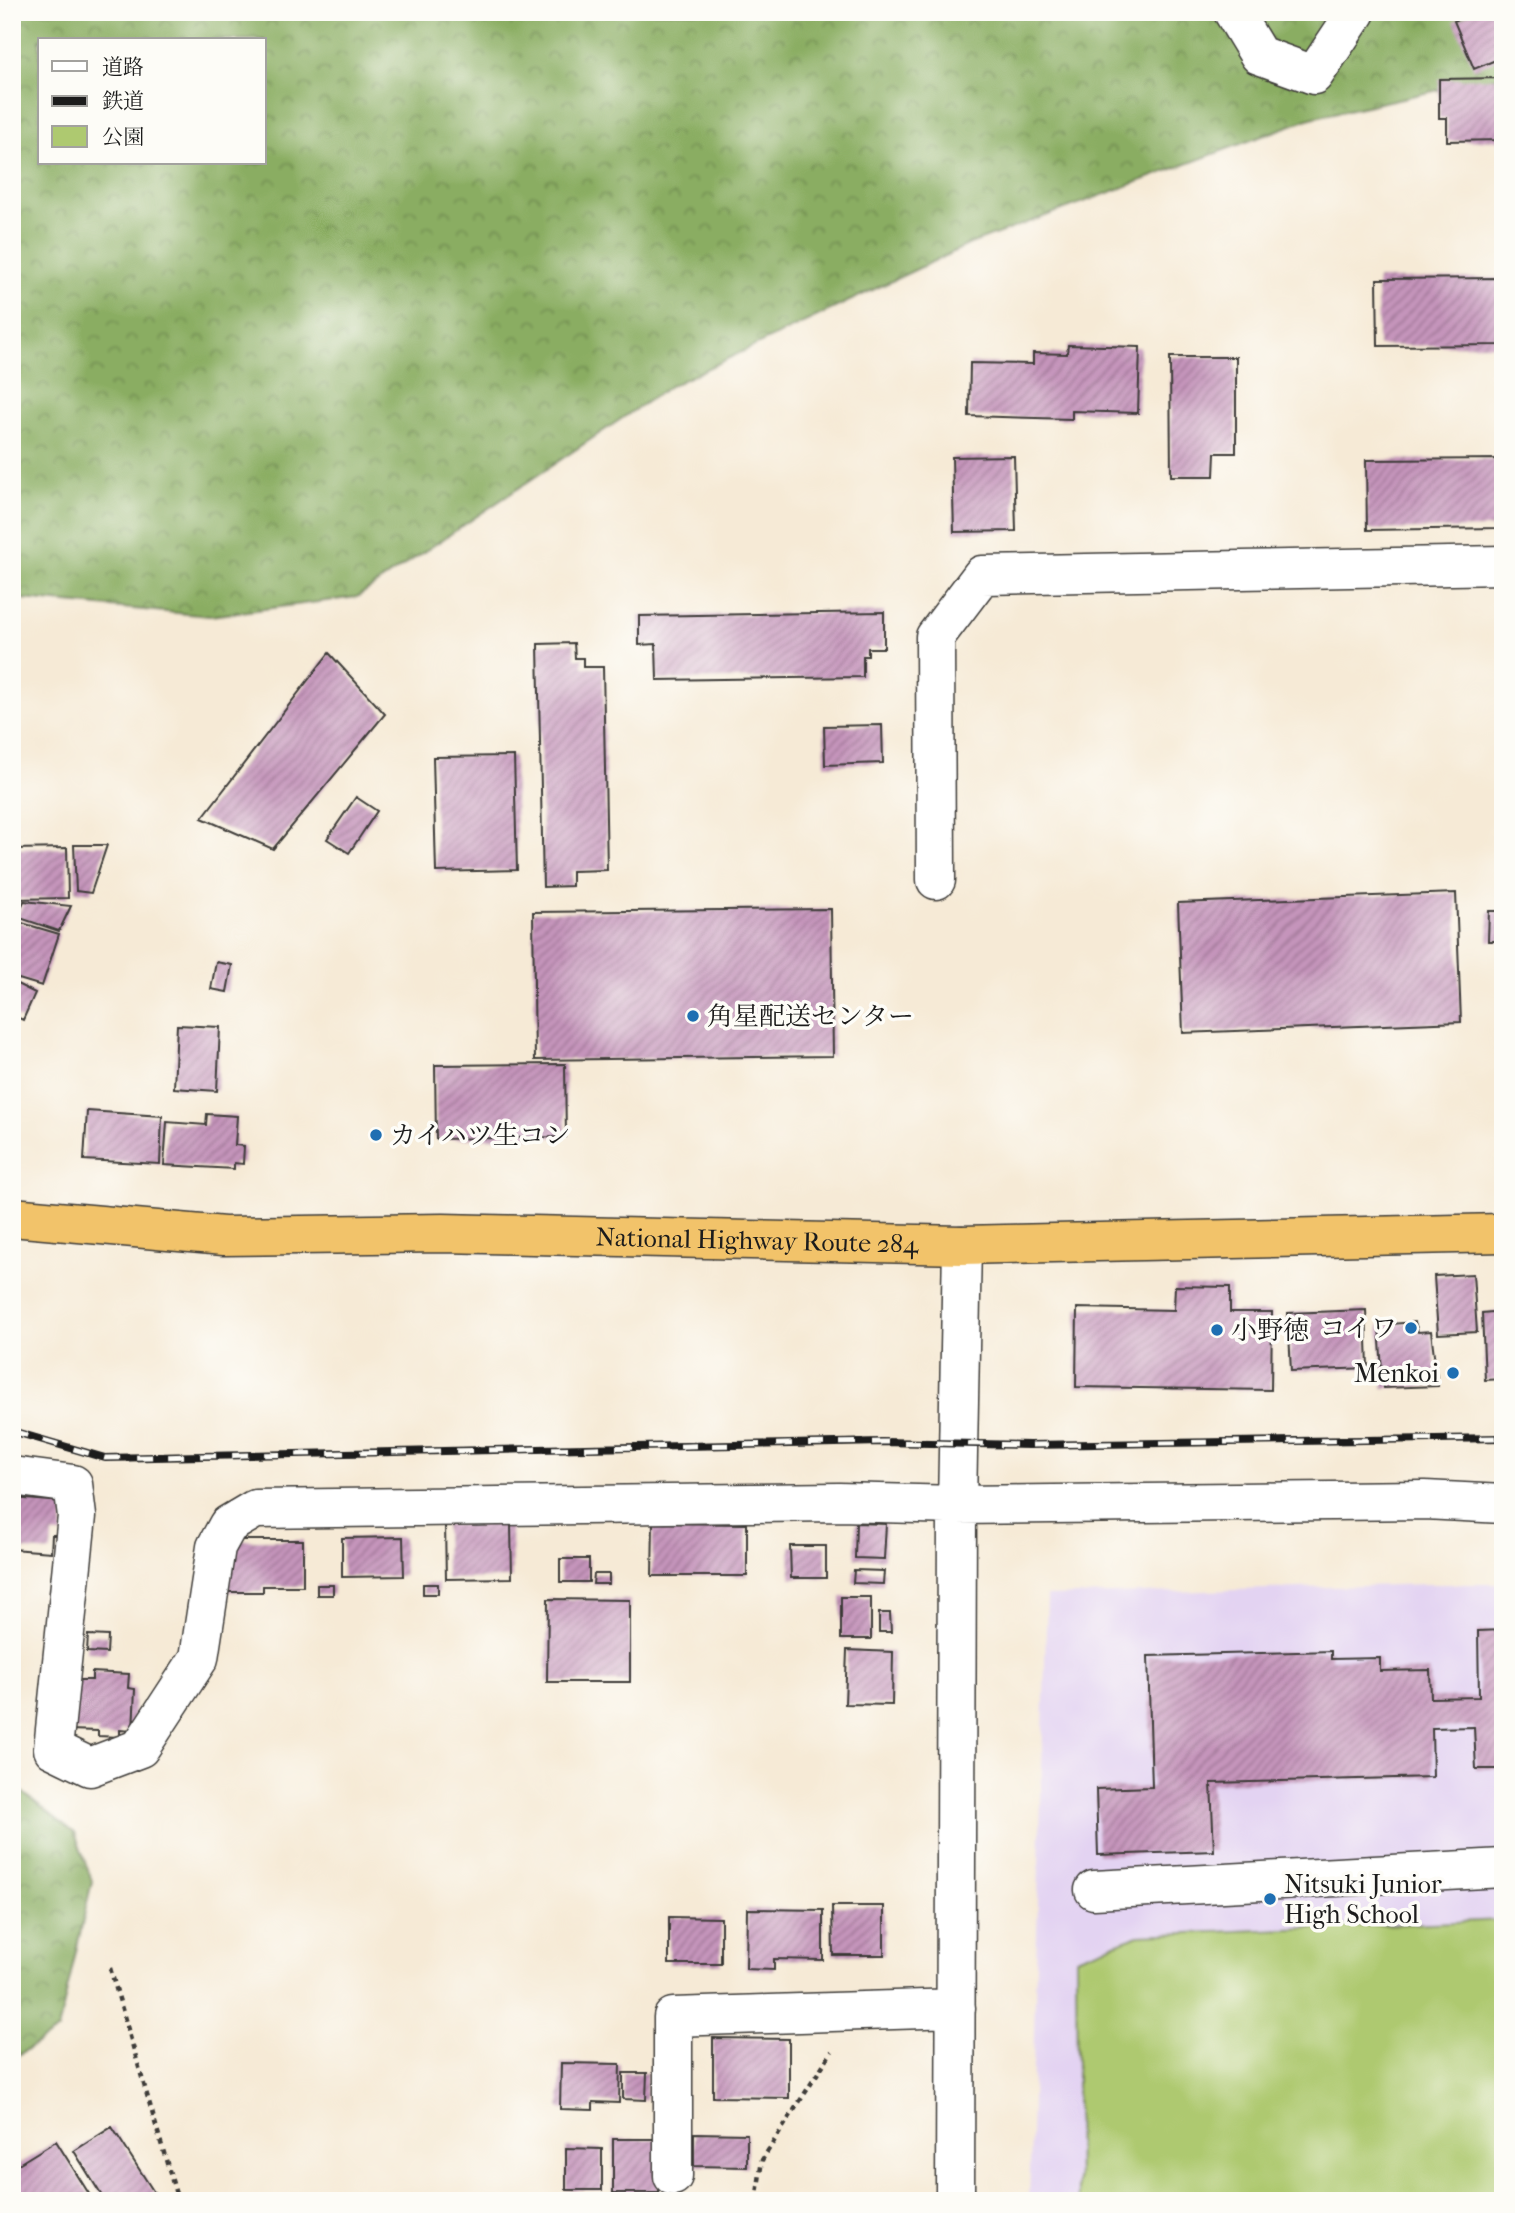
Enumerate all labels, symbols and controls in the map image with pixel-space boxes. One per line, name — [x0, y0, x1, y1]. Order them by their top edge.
legend — [38, 38, 266, 164]
text: 道路 — [102, 55, 144, 79]
text: 鉄道 — [102, 89, 144, 113]
text: 公園 — [102, 125, 144, 149]
place label: 角星配送センター — [707, 1001, 914, 1032]
marker: 角星配送センター — [685, 1008, 701, 1024]
place label: カイハツ生コン — [390, 1120, 571, 1151]
marker: カイハツ生コン — [368, 1127, 384, 1143]
street label: National Highway Route 284 — [595, 1222, 919, 1260]
place label: コイワ — [1320, 1313, 1397, 1344]
place label: 小野徳 — [1231, 1315, 1309, 1346]
marker: コイワ — [1403, 1320, 1419, 1336]
marker: 小野徳 — [1209, 1322, 1225, 1338]
place label: Menkoi — [1354, 1358, 1439, 1389]
marker: Menkoi — [1445, 1365, 1461, 1381]
place label: Nitsuki Junior High School — [1284, 1869, 1442, 1930]
marker: Nitsuki Junior High School — [1262, 1891, 1278, 1907]

